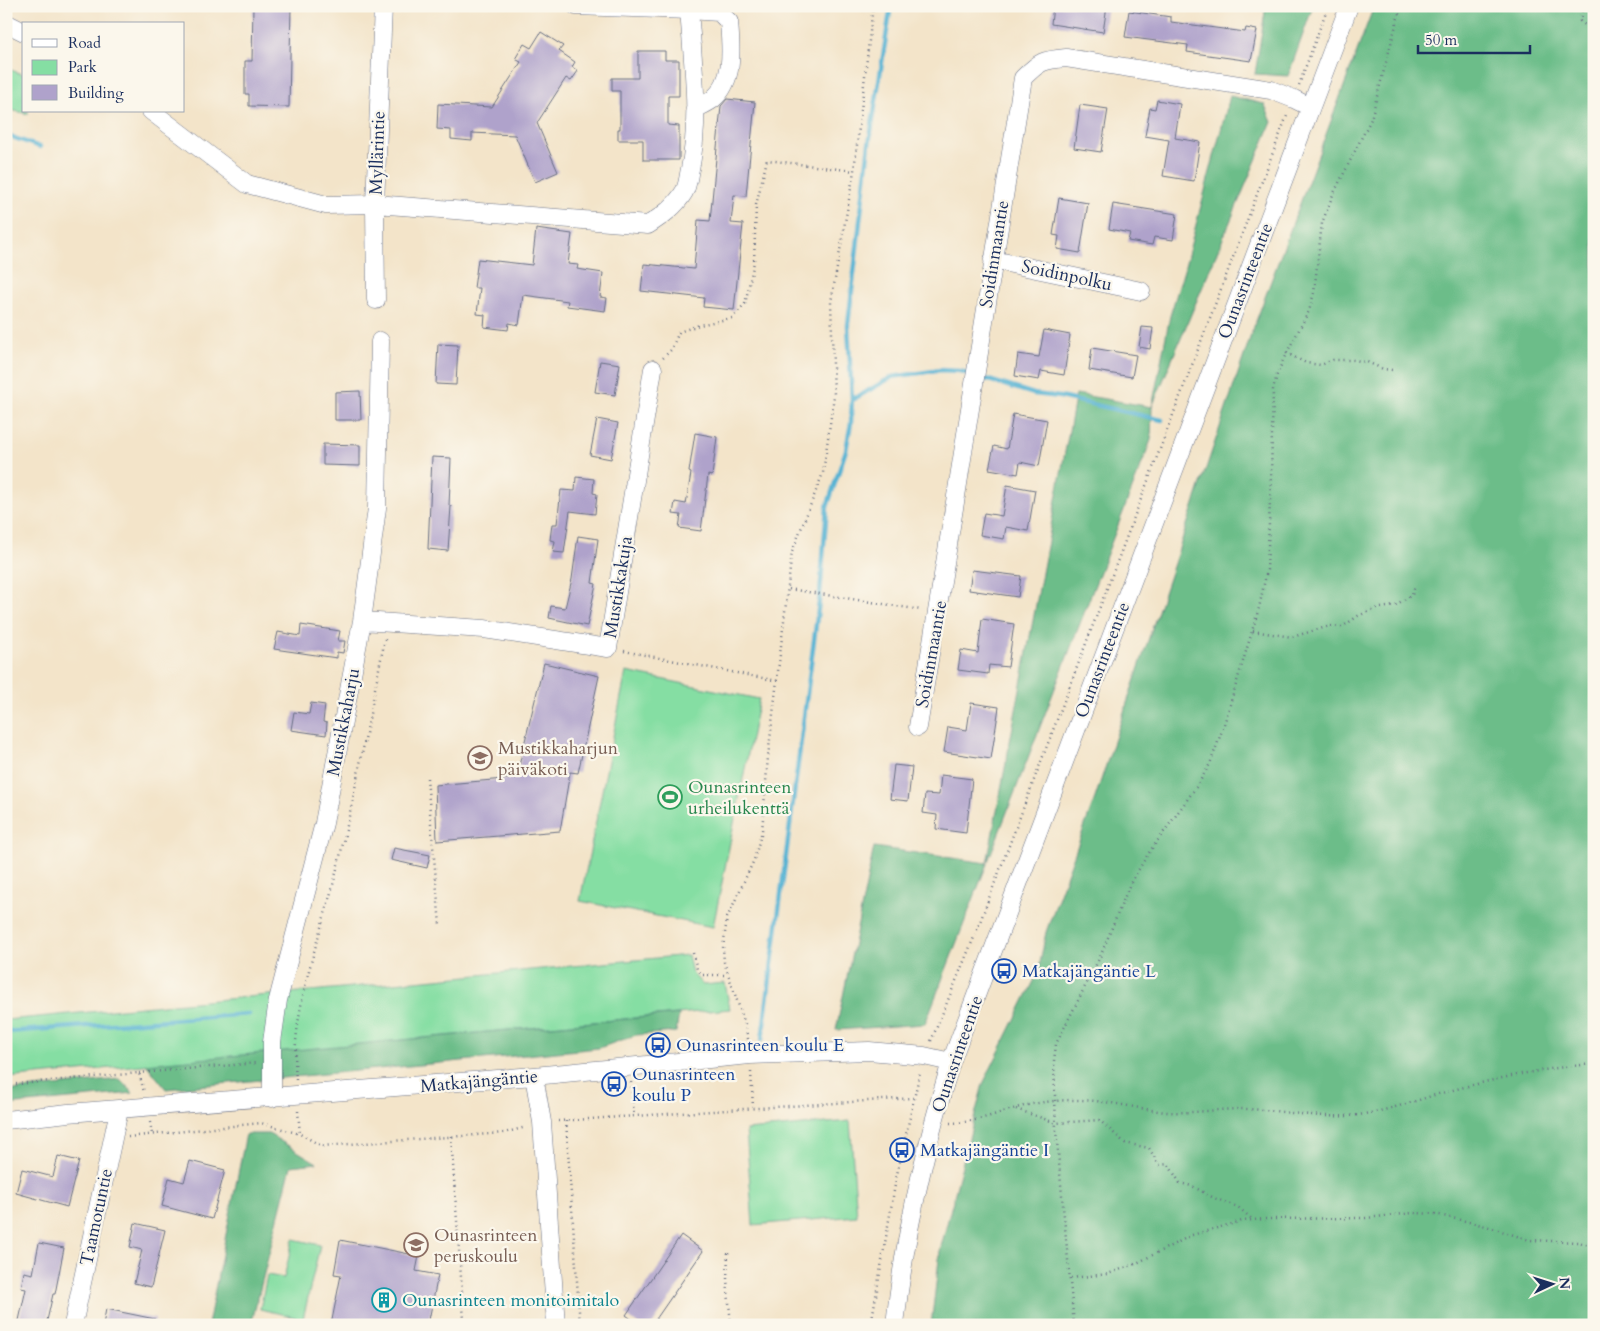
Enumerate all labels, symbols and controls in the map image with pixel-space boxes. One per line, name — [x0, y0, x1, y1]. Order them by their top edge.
legend — [22, 22, 185, 112]
scale bar — [1418, 22, 1530, 54]
text: 50 m — [1425, 30, 1457, 50]
text: Road — [68, 33, 101, 53]
text: Park — [68, 57, 97, 77]
text: Building — [68, 83, 124, 103]
street label: Myllärintie — [364, 110, 391, 196]
street label: Soidinmaantie — [974, 198, 1015, 310]
street label: Ounasrinteentie — [1212, 220, 1279, 343]
street label: Soidinpolku — [1019, 254, 1115, 297]
street label: Mustikkakuja — [598, 534, 639, 640]
street label: Soidinmaantie — [910, 598, 953, 710]
street label: Ounasrinteentie — [1069, 599, 1136, 722]
street label: Mustikkaharju — [321, 666, 366, 778]
place label: Mustikkaharjun päiväkoti — [498, 736, 619, 782]
school or university icon: Mustikkaharjun päiväkoti — [467, 745, 493, 771]
place label: Ounasrinteen urheilukenttä — [688, 775, 792, 821]
sports icon: Ounasrinteen urheilukenttä — [657, 784, 683, 810]
bus stop icon: Matkajängäntie L — [991, 958, 1017, 984]
place label: Matkajängäntie L — [1022, 959, 1156, 984]
street label: Ounasrinteentie — [926, 992, 989, 1116]
bus stop icon: Ounasrinteen koulu E — [645, 1032, 671, 1058]
place label: Ounasrinteen koulu E — [676, 1033, 844, 1058]
place label: Ounasrinteen koulu P — [632, 1062, 736, 1108]
street label: Matkajängäntie — [419, 1064, 539, 1099]
bus stop icon: Ounasrinteen koulu P — [601, 1071, 627, 1097]
bus stop icon: Matkajängäntie I — [889, 1137, 915, 1163]
place label: Matkajängäntie I — [920, 1138, 1049, 1163]
street label: Taamotuntie — [74, 1166, 119, 1268]
place label: Ounasrinteen peruskoulu — [434, 1223, 538, 1269]
school or university icon: Ounasrinteen peruskoulu — [403, 1232, 429, 1258]
north arrow — [1528, 1258, 1578, 1308]
text: N — [1555, 1276, 1574, 1290]
building icon: Ounasrinteen monitoimitalo — [371, 1287, 397, 1313]
place label: Ounasrinteen monitoimitalo — [402, 1288, 619, 1313]

